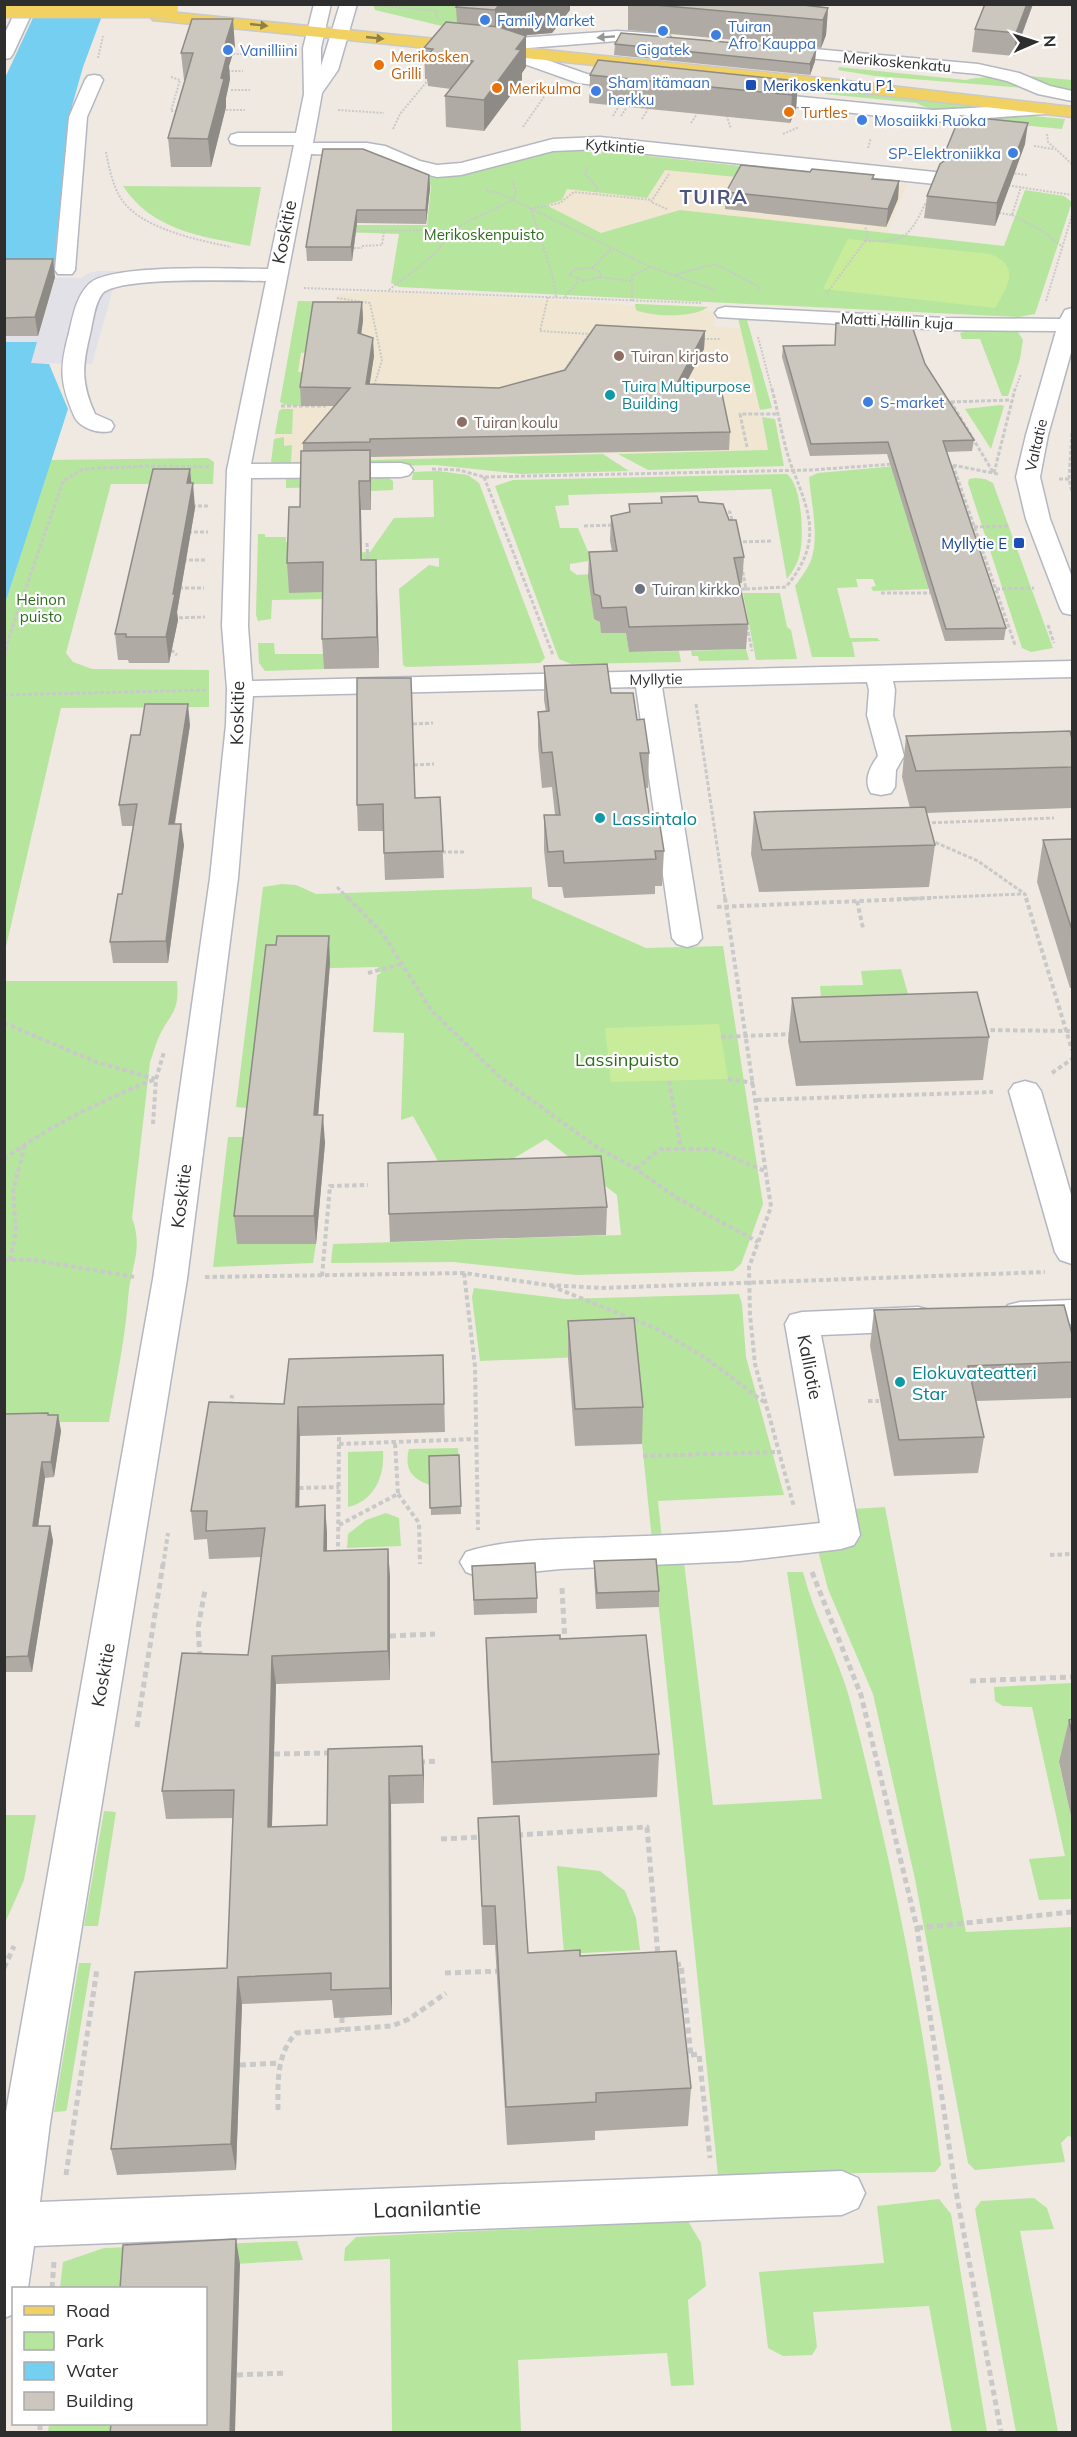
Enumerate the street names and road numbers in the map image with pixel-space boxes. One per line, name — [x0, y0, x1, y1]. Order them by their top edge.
street label: Merikoskenkatu — [842, 48, 952, 76]
street label: Kytkintie — [585, 134, 645, 158]
street label: Koskitie — [267, 198, 301, 266]
street label: Matti Hällin kuja — [840, 309, 954, 333]
street label: Valtatie — [1021, 417, 1051, 473]
street label: Myllytie — [629, 669, 683, 689]
street label: Koskitie — [225, 681, 249, 745]
street label: Koskitie — [166, 1163, 196, 1229]
street label: Kalliotie — [792, 1333, 828, 1401]
street label: Koskitie — [86, 1641, 120, 1709]
street label: Laanilantie — [373, 2193, 481, 2223]

